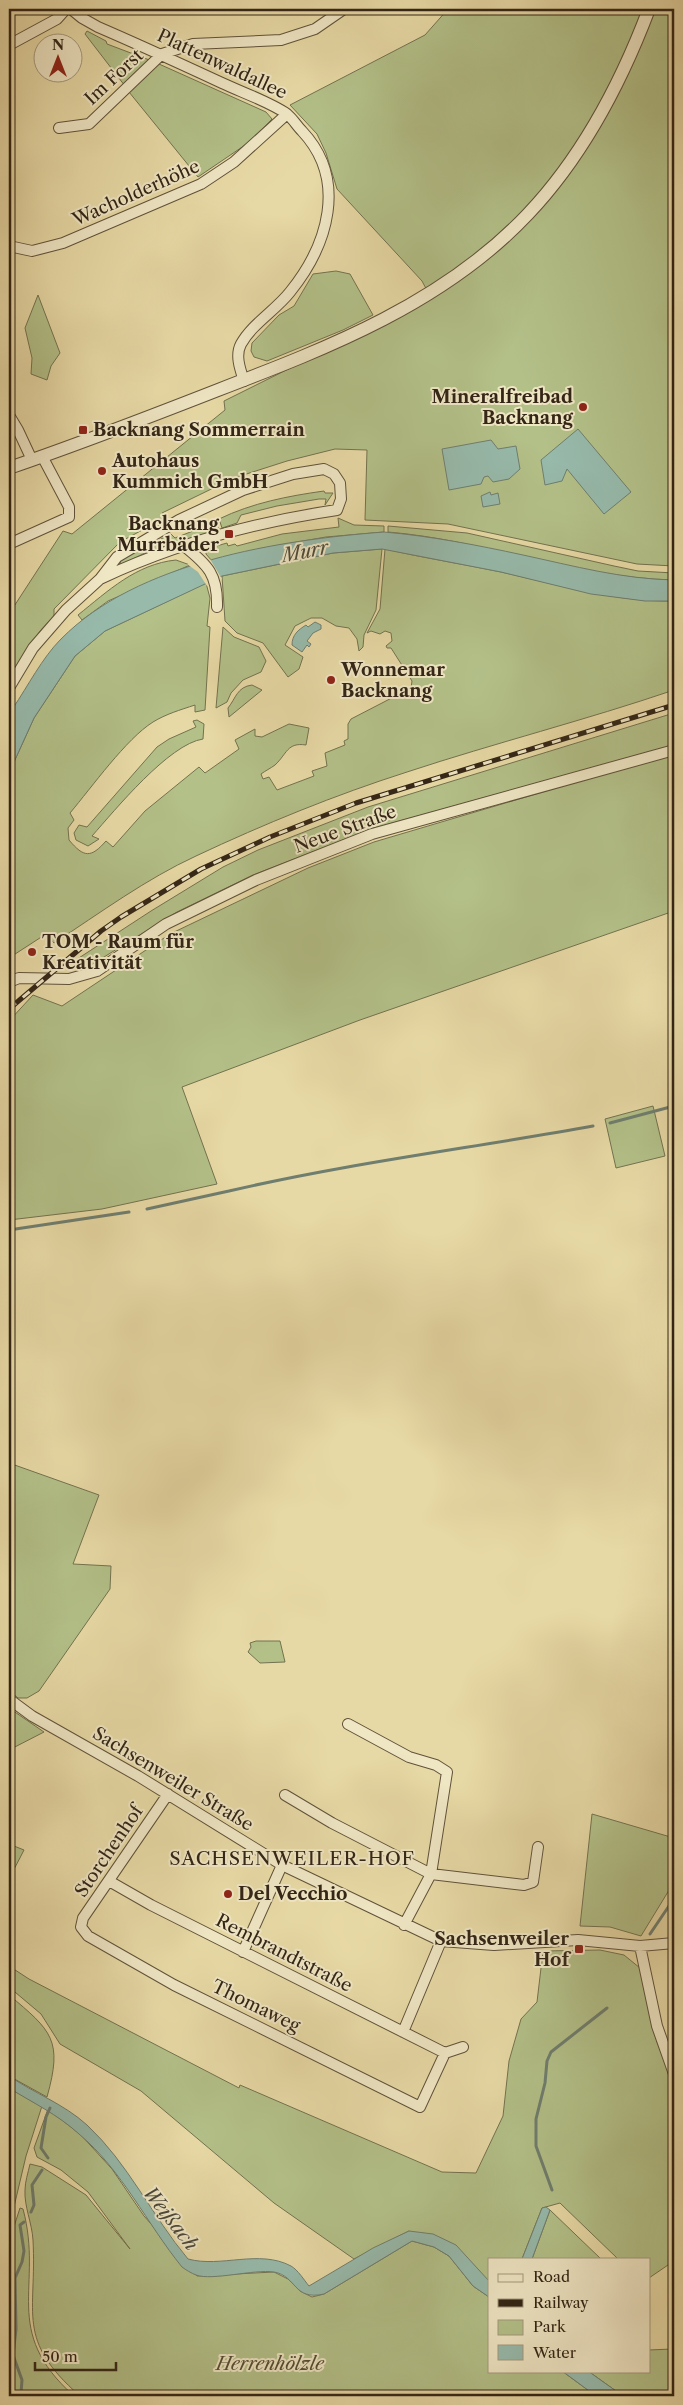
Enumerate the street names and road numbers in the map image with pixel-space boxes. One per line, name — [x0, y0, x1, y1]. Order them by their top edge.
street label: Plattenwaldallee — [154, 24, 290, 104]
street label: Im Forst — [80, 44, 148, 110]
street label: Wacholderhöhe — [68, 155, 203, 231]
street label: Neue Straße — [291, 800, 399, 858]
street label: Sachsenweiler Straße — [89, 1722, 257, 1836]
street label: Storchenhof — [70, 1799, 149, 1901]
street label: Rembrandtstraße — [212, 1909, 356, 1997]
street label: Thomaweg — [208, 1975, 304, 2037]

